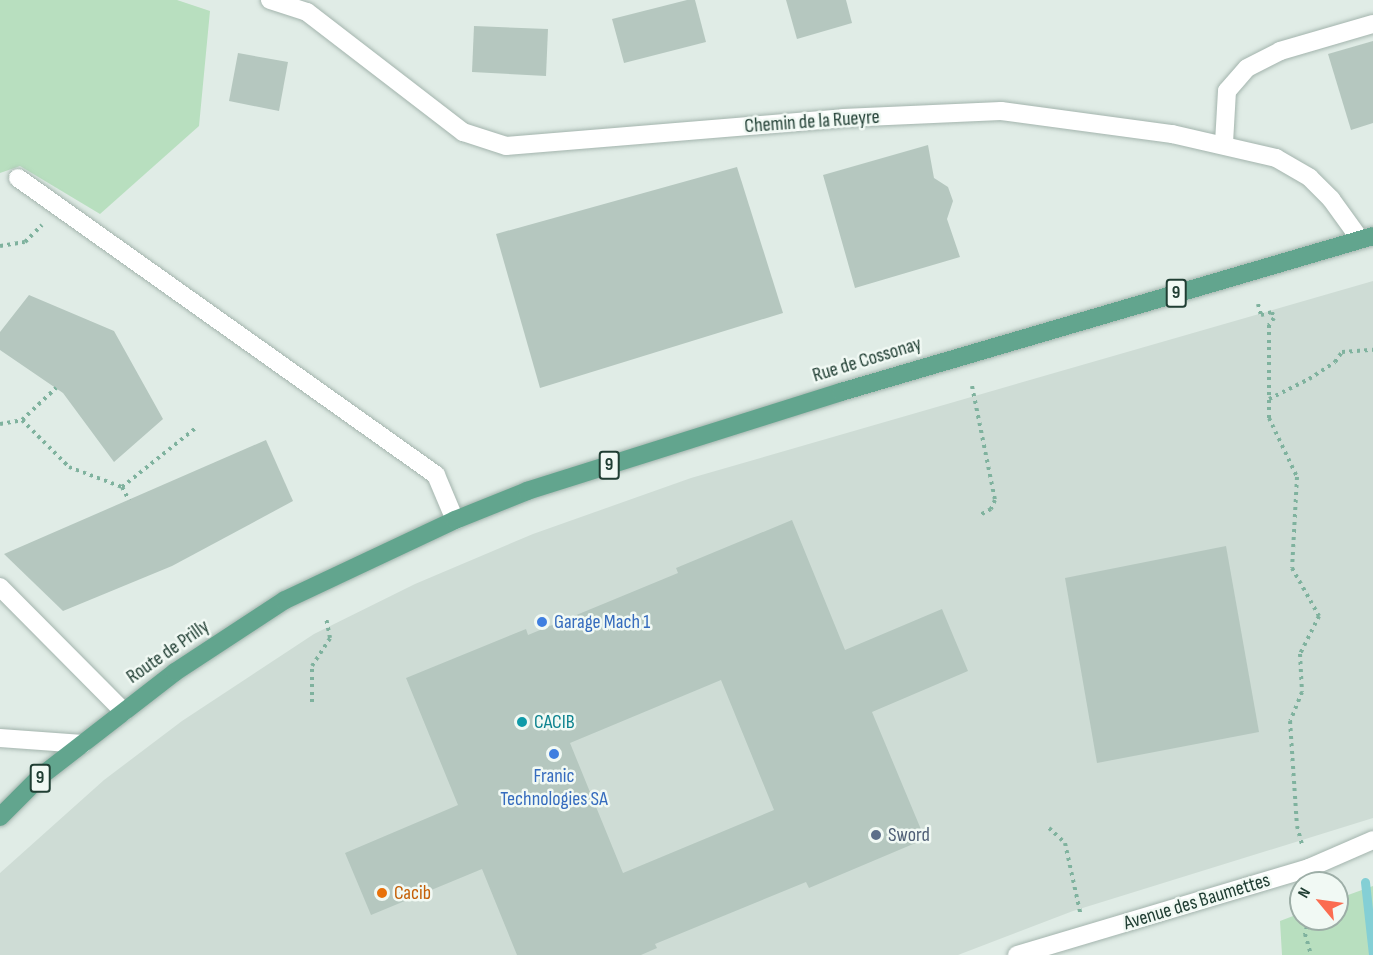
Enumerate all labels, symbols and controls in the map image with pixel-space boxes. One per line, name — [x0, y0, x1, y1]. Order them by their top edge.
street label: Chemin de la Rueyre — [744, 105, 880, 139]
road number: 9 — [1166, 278, 1186, 308]
street label: Rue de Cossonay — [810, 332, 924, 388]
road number: 9 — [598, 450, 620, 480]
place label: Garage Mach 1 — [554, 610, 650, 634]
street label: Route de Prilly — [122, 615, 214, 689]
marker: Garage Mach 1 — [535, 615, 549, 629]
place label: CACIB — [534, 710, 575, 734]
marker: CACIB — [515, 715, 529, 729]
marker: Franic Technologies SA — [547, 747, 561, 761]
road number: 9 — [30, 763, 51, 793]
place label: Franic Technologies SA — [500, 764, 608, 811]
place label: Sword — [888, 823, 930, 847]
marker: Sword — [869, 828, 883, 842]
street label: Avenue des Baumettes — [1121, 868, 1273, 936]
north arrow — [1289, 871, 1349, 931]
place label: Cacib — [394, 881, 431, 905]
text: N — [1294, 885, 1315, 901]
marker: Cacib — [375, 886, 389, 900]

